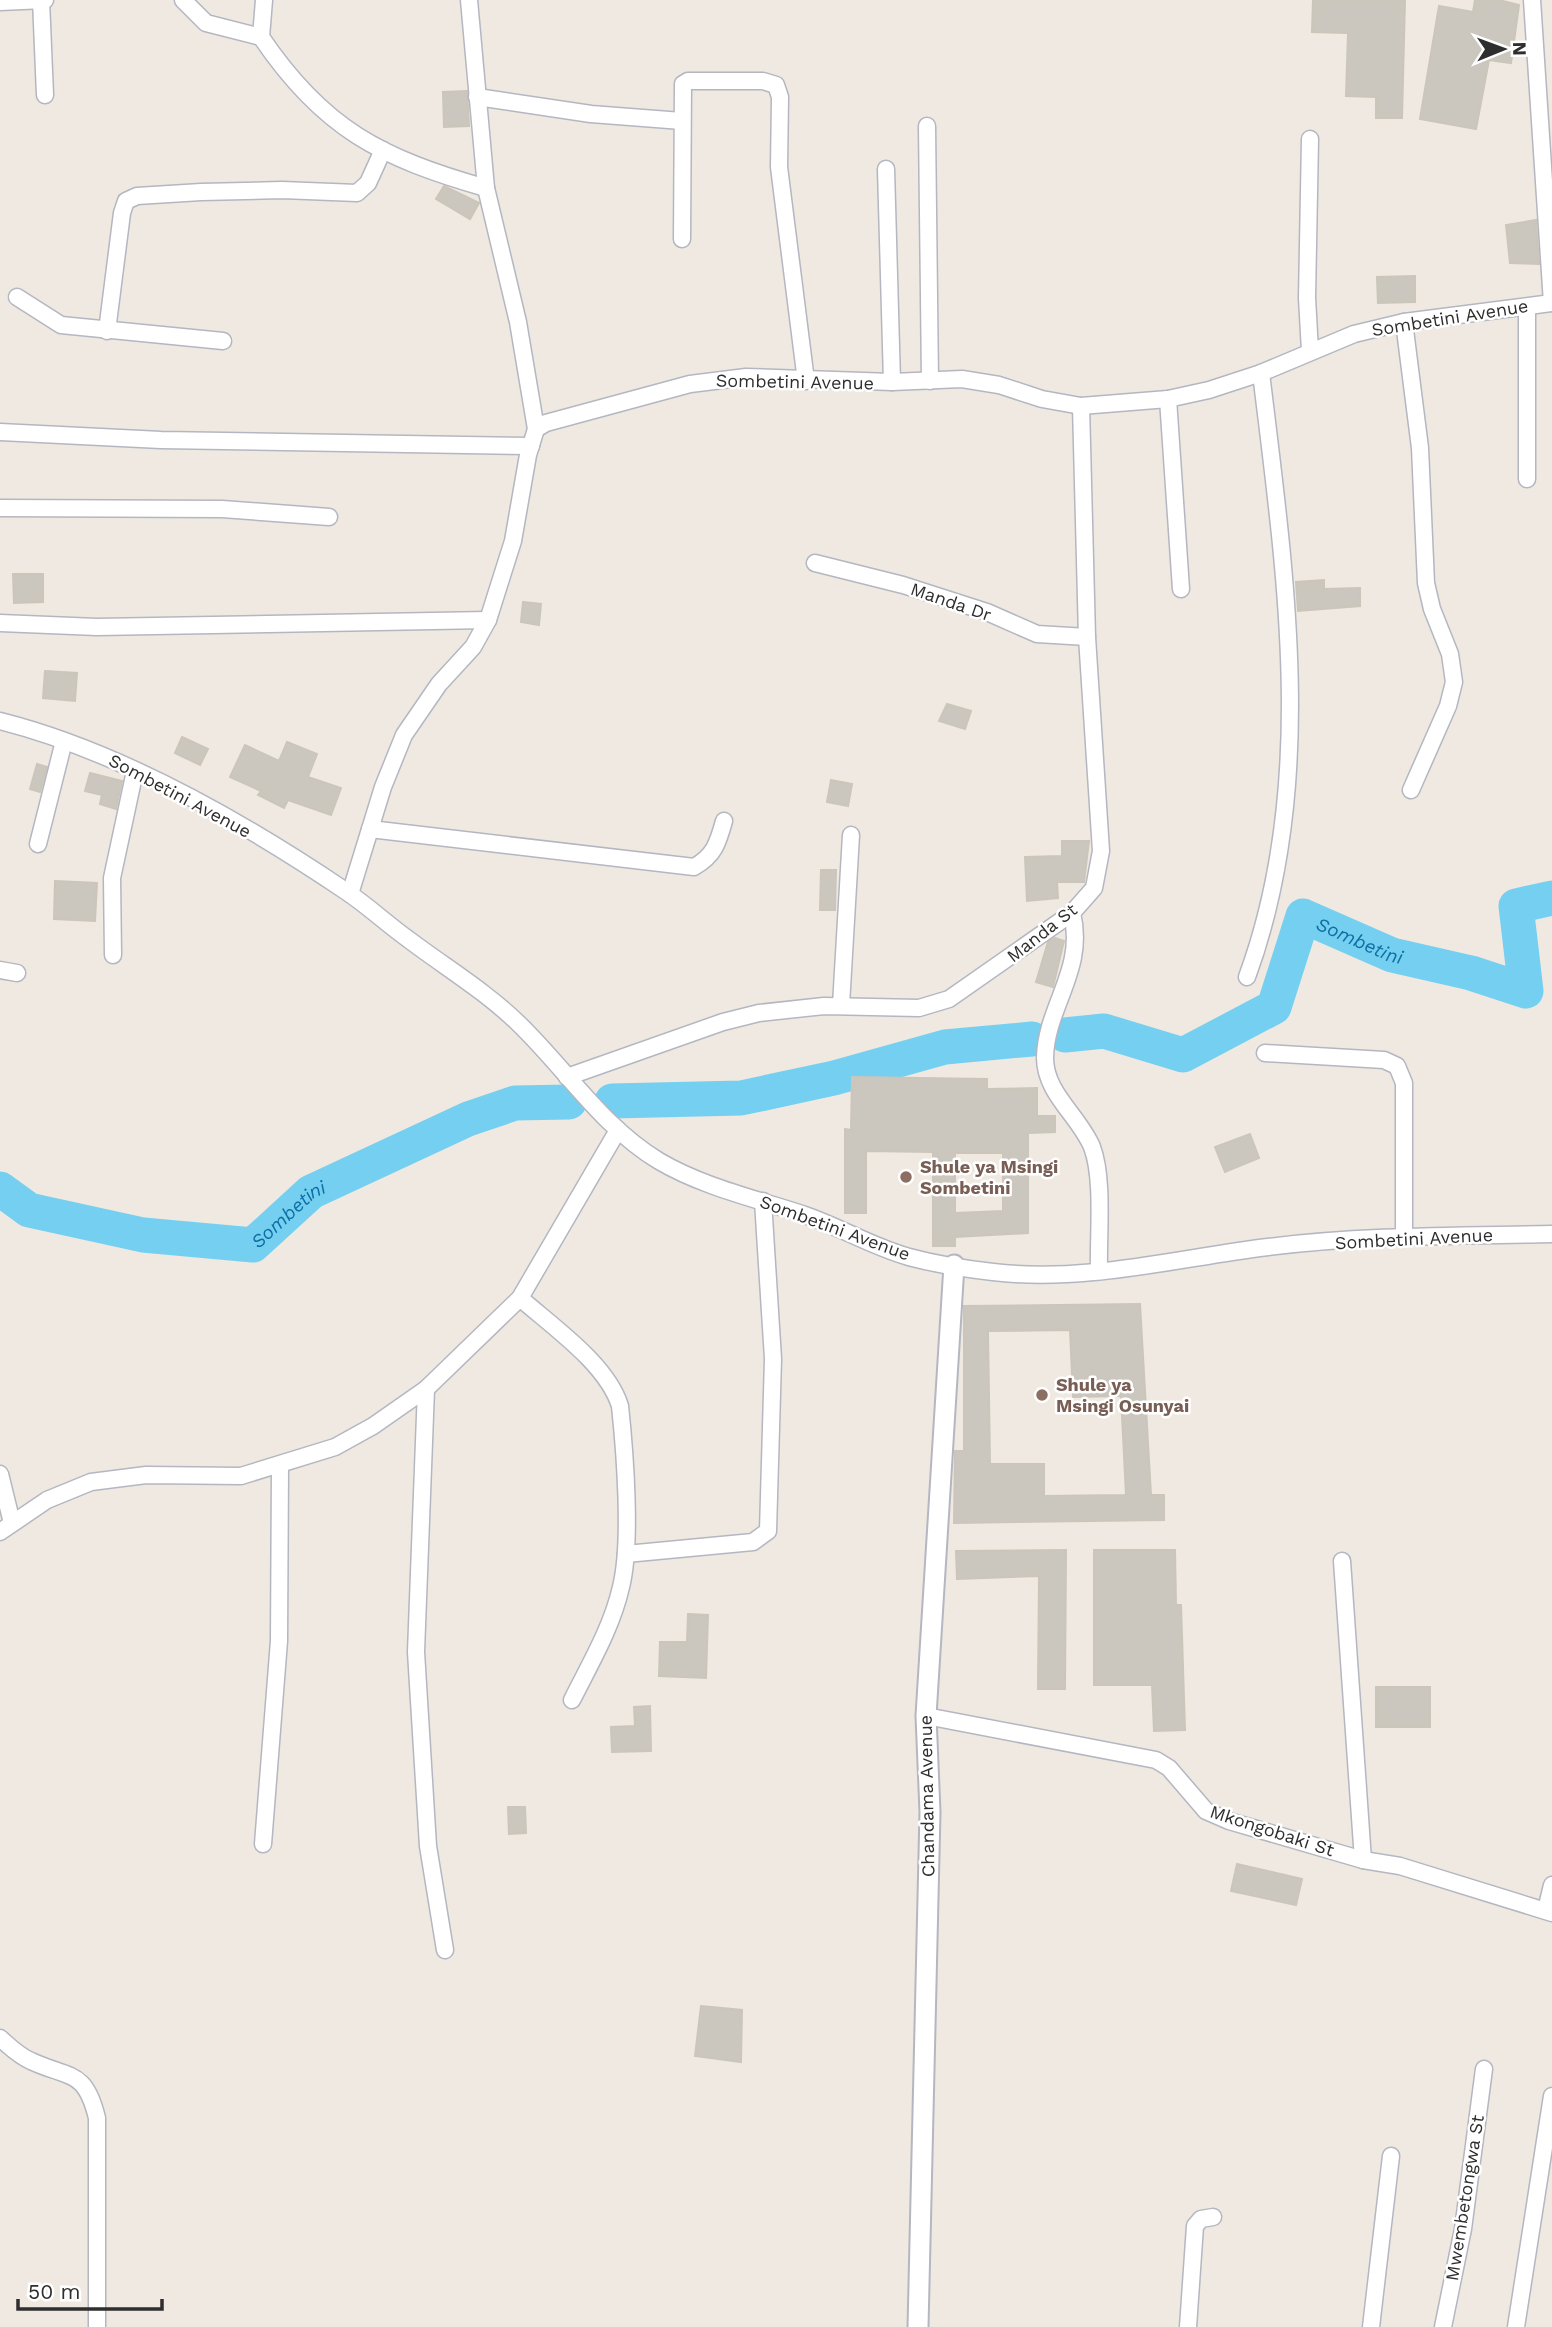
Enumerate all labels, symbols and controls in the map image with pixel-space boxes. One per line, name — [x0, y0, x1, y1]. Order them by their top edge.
north arrow — [1468, 14, 1538, 84]
text: N — [1508, 41, 1531, 56]
street label: Sombetini Avenue — [1370, 295, 1530, 340]
street label: Sombetini Avenue — [716, 370, 874, 393]
street label: Manda Dr — [908, 578, 994, 625]
street label: Sombetini Avenue — [105, 749, 255, 842]
street label: Manda St — [1003, 899, 1081, 966]
water label: Sombetini — [1313, 912, 1406, 969]
place label: Shule ya Msingi Sombetini — [920, 1156, 1058, 1198]
marker: Shule ya Msingi Sombetini — [898, 1169, 914, 1185]
water label: Sombetini — [246, 1175, 330, 1253]
street label: Sombetini Avenue — [757, 1191, 913, 1264]
street label: Sombetini Avenue — [1334, 1224, 1494, 1253]
place label: Shule ya Msingi Osunyai — [1056, 1374, 1189, 1416]
marker: Shule ya Msingi Osunyai — [1034, 1387, 1050, 1403]
street label: Chandama Avenue — [915, 1715, 938, 1877]
street label: Mkongobaki St — [1207, 1801, 1337, 1861]
street label: Mwembetongwa St — [1441, 2113, 1488, 2282]
scale bar — [18, 2268, 161, 2312]
text: 50 m — [28, 2279, 80, 2304]

